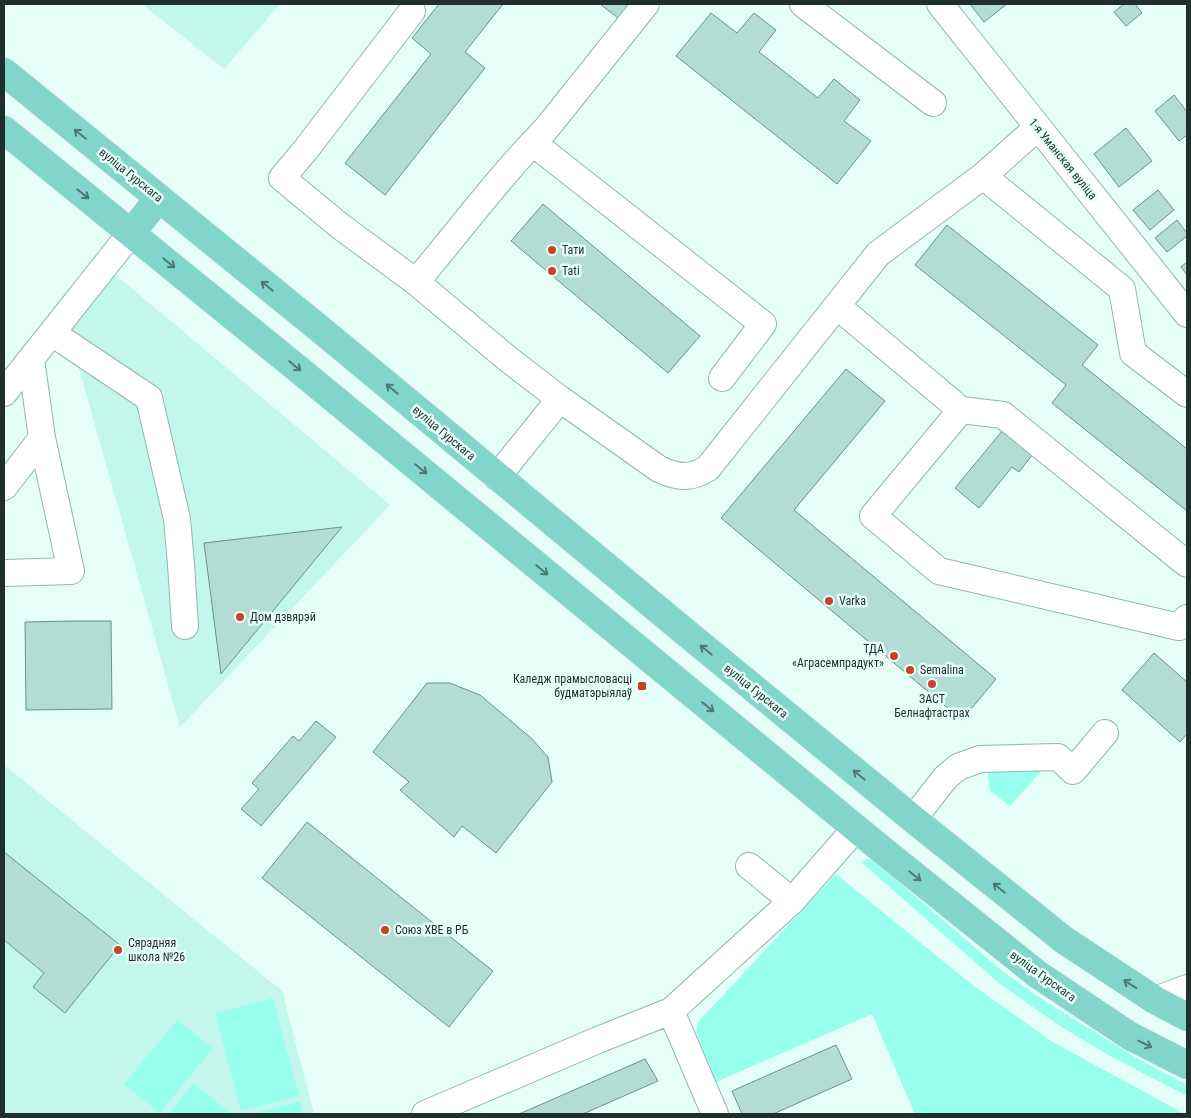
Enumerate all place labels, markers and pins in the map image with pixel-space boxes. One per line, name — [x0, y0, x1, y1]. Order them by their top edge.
place label: Тати — [562, 243, 584, 257]
marker: Тати — [546, 244, 558, 256]
place label: Tati — [562, 264, 580, 278]
marker: Tati — [546, 265, 558, 277]
place label: Varka — [839, 594, 866, 608]
marker: Varka — [823, 595, 835, 607]
place label: Дом дзвярэй — [250, 610, 316, 624]
marker: Дом дзвярэй — [234, 611, 246, 623]
place label: ТДА «Аграсемпрадукт» — [792, 642, 884, 670]
marker: ТДА «Аграсемпрадукт» — [888, 650, 900, 662]
place label: Semalina — [920, 663, 964, 677]
marker: Semalina — [904, 664, 916, 676]
place label: Каледж прамысловасці будматэрыялаў — [513, 672, 632, 700]
marker: ЗАСТ Белнафтастрах — [926, 678, 938, 690]
marker: Каледж прамысловасці будматэрыялаў — [636, 680, 648, 692]
place label: ЗАСТ Белнафтастрах — [894, 692, 970, 720]
place label: Союз ХВЕ в РБ — [395, 923, 469, 937]
marker: Союз ХВЕ в РБ — [379, 924, 391, 936]
place label: Сярэдняя школа №26 — [128, 936, 185, 964]
marker: Сярэдняя школа №26 — [112, 944, 124, 956]

